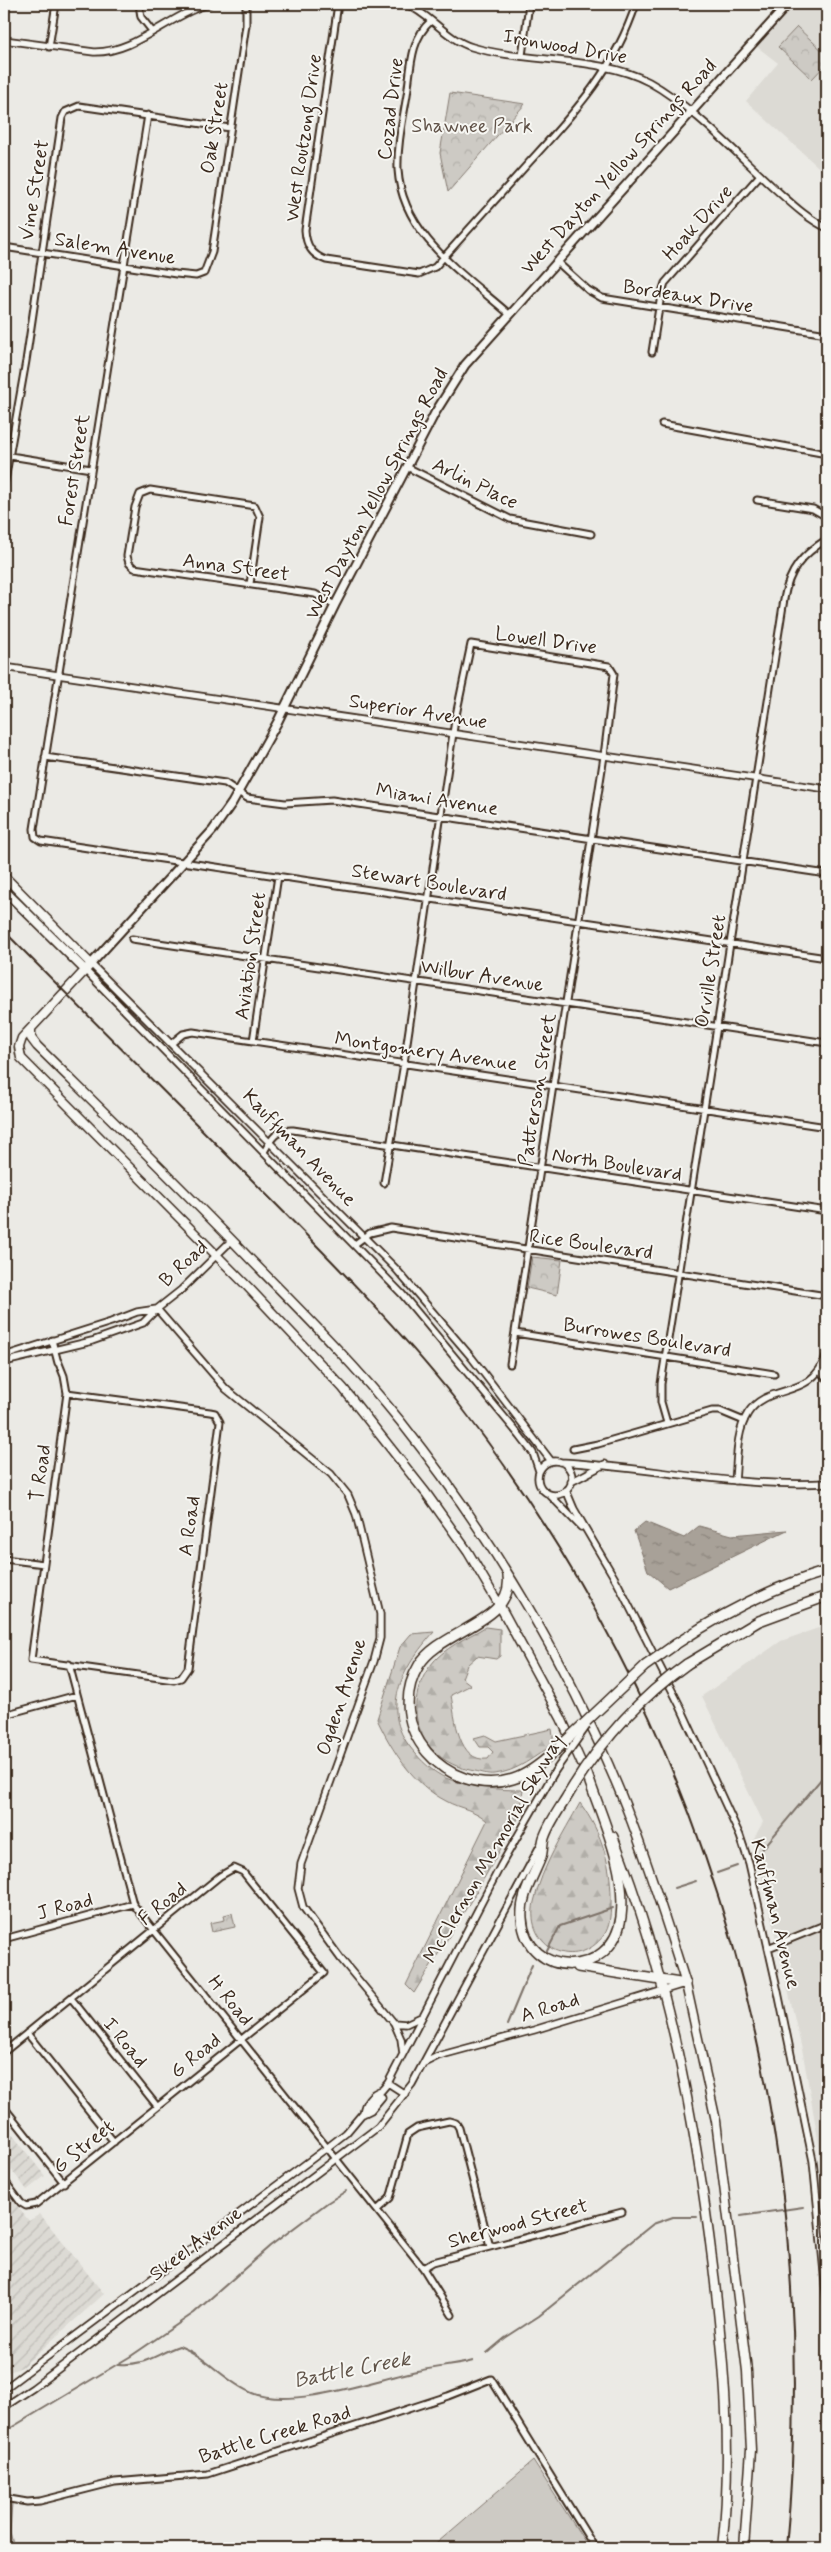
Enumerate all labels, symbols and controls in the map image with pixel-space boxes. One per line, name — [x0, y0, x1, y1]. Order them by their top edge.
street label: Ironwood Drive — [501, 23, 629, 71]
street label: West Routzong Drive — [279, 52, 331, 224]
street label: West Dayton Yellow Springs Road — [515, 53, 723, 281]
street label: Cozad Drive — [371, 56, 411, 162]
street label: Oak Street — [194, 80, 236, 176]
park label: Shawnee Park — [411, 113, 533, 140]
street label: Vine Street — [14, 138, 56, 242]
street label: Hoak Drive — [657, 179, 739, 267]
street label: Salem Avenue — [53, 226, 177, 272]
street label: Bordeaux Drive — [621, 273, 755, 321]
street label: West Dayton Yellow Springs Road — [299, 363, 455, 625]
street label: Forest Street — [53, 412, 97, 528]
street label: Arlin Place — [427, 452, 523, 516]
street label: Anna Street — [181, 547, 291, 589]
street label: Lowell Drive — [493, 621, 599, 661]
street label: Superior Avenue — [347, 688, 489, 736]
street label: Miami Avenue — [374, 777, 500, 823]
street label: Stewart Boulevard — [350, 857, 508, 909]
street label: Aviation Street — [229, 890, 273, 1022]
street label: Orville Street — [689, 913, 733, 1029]
street label: Wilbur Avenue — [418, 953, 546, 999]
street label: Patterson Street — [513, 1011, 563, 1169]
street label: Montgomery Avenue — [333, 1026, 519, 1078]
street label: Kauffman Avenue — [236, 1083, 362, 1213]
street label: North Boulevard — [550, 1141, 684, 1189]
street label: Rice Boulevard — [527, 1223, 655, 1267]
street label: B Road — [154, 1234, 214, 1294]
street label: Burrowes Boulevard — [561, 1311, 733, 1365]
street label: T Road — [24, 1443, 58, 1503]
street label: A Road — [172, 1494, 208, 1558]
street label: Ogden Avenue — [310, 1635, 374, 1759]
street label: McClernon Memorial Skyway — [417, 1729, 571, 1969]
street label: Kauffman Avenue — [743, 1836, 807, 1992]
street label: F Road — [133, 1876, 193, 1932]
street label: J Road — [34, 1887, 96, 1927]
street label: H Road — [201, 1970, 259, 2032]
street label: A Road — [517, 1986, 583, 2030]
street label: I Road — [96, 2012, 154, 2074]
street label: G Road — [165, 2027, 227, 2085]
street label: G Street — [47, 2114, 121, 2180]
street label: Sherwood Street — [445, 2192, 591, 2256]
street label: Skeel Avenue — [144, 2200, 248, 2288]
water label: Battle Creek — [291, 2345, 414, 2395]
street label: Battle Creek Road — [196, 2399, 354, 2471]

